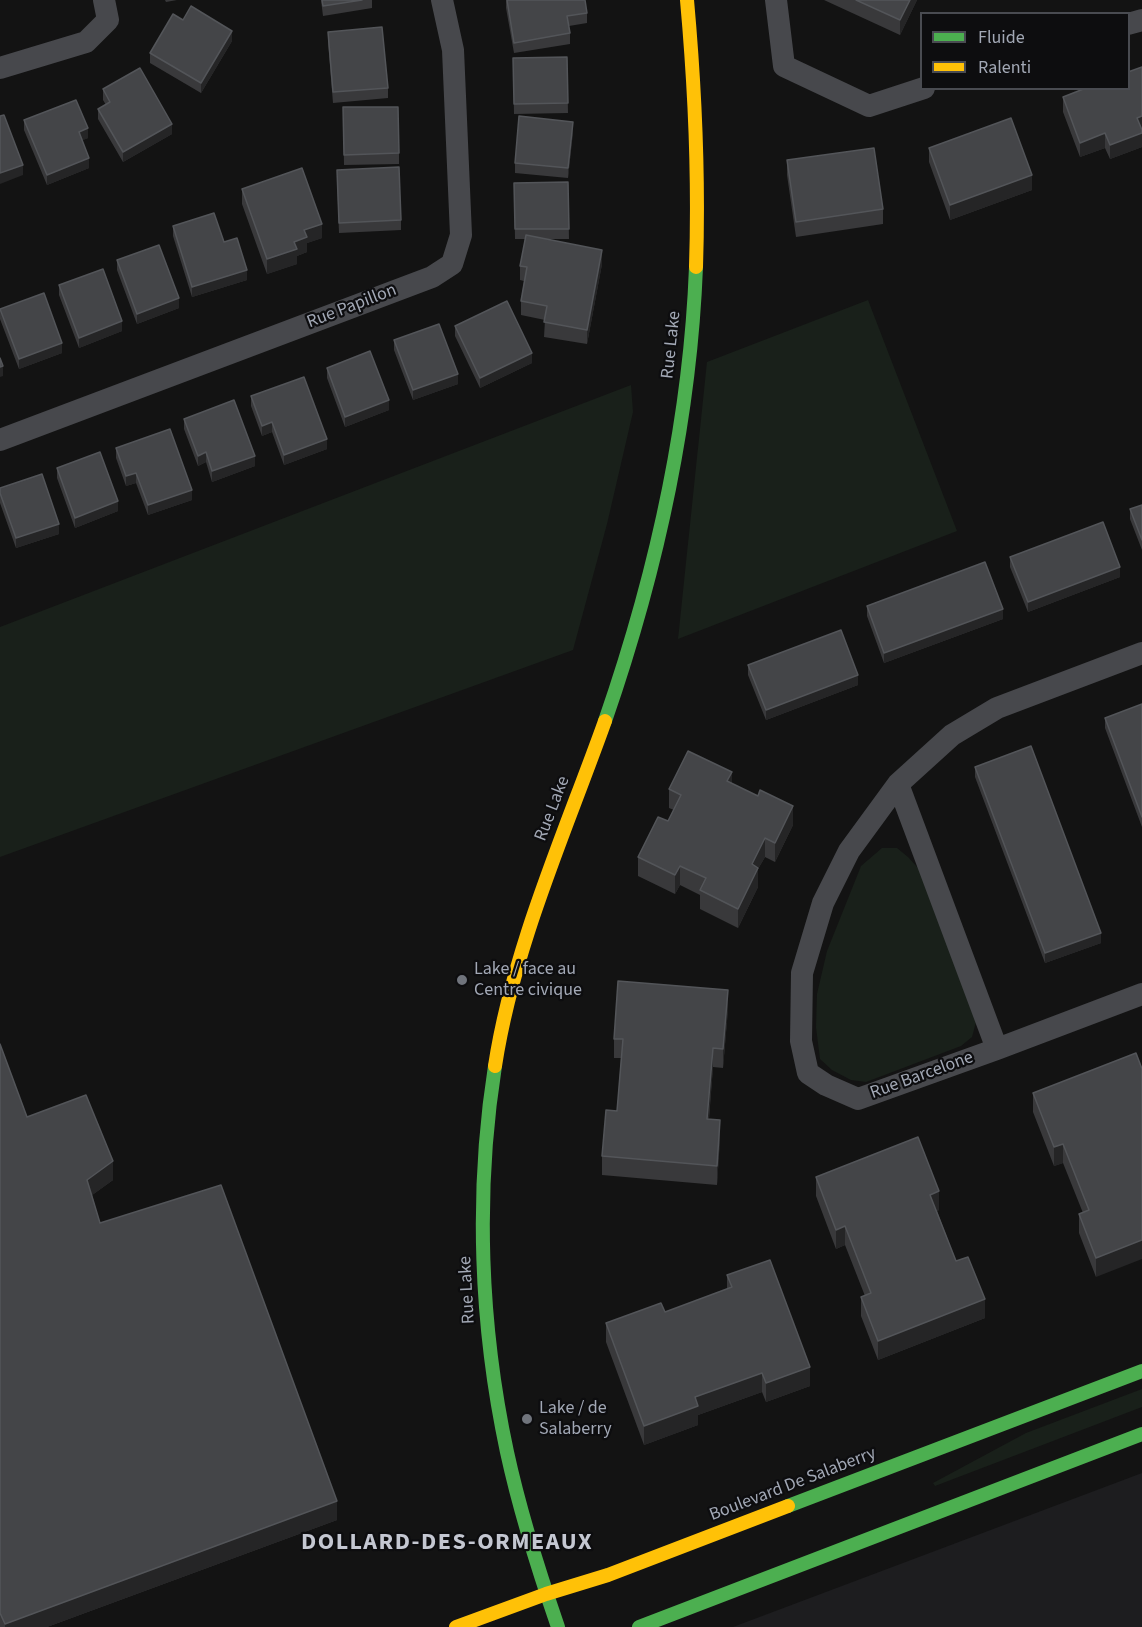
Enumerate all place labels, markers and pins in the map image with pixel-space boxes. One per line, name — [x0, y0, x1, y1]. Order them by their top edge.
place label: Lake / face au Centre civique — [474, 959, 582, 1002]
marker: Lake / face au Centre civique — [455, 973, 469, 987]
place label: Lake / de Salaberry — [539, 1398, 612, 1440]
marker: Lake / de Salaberry — [520, 1412, 534, 1426]

